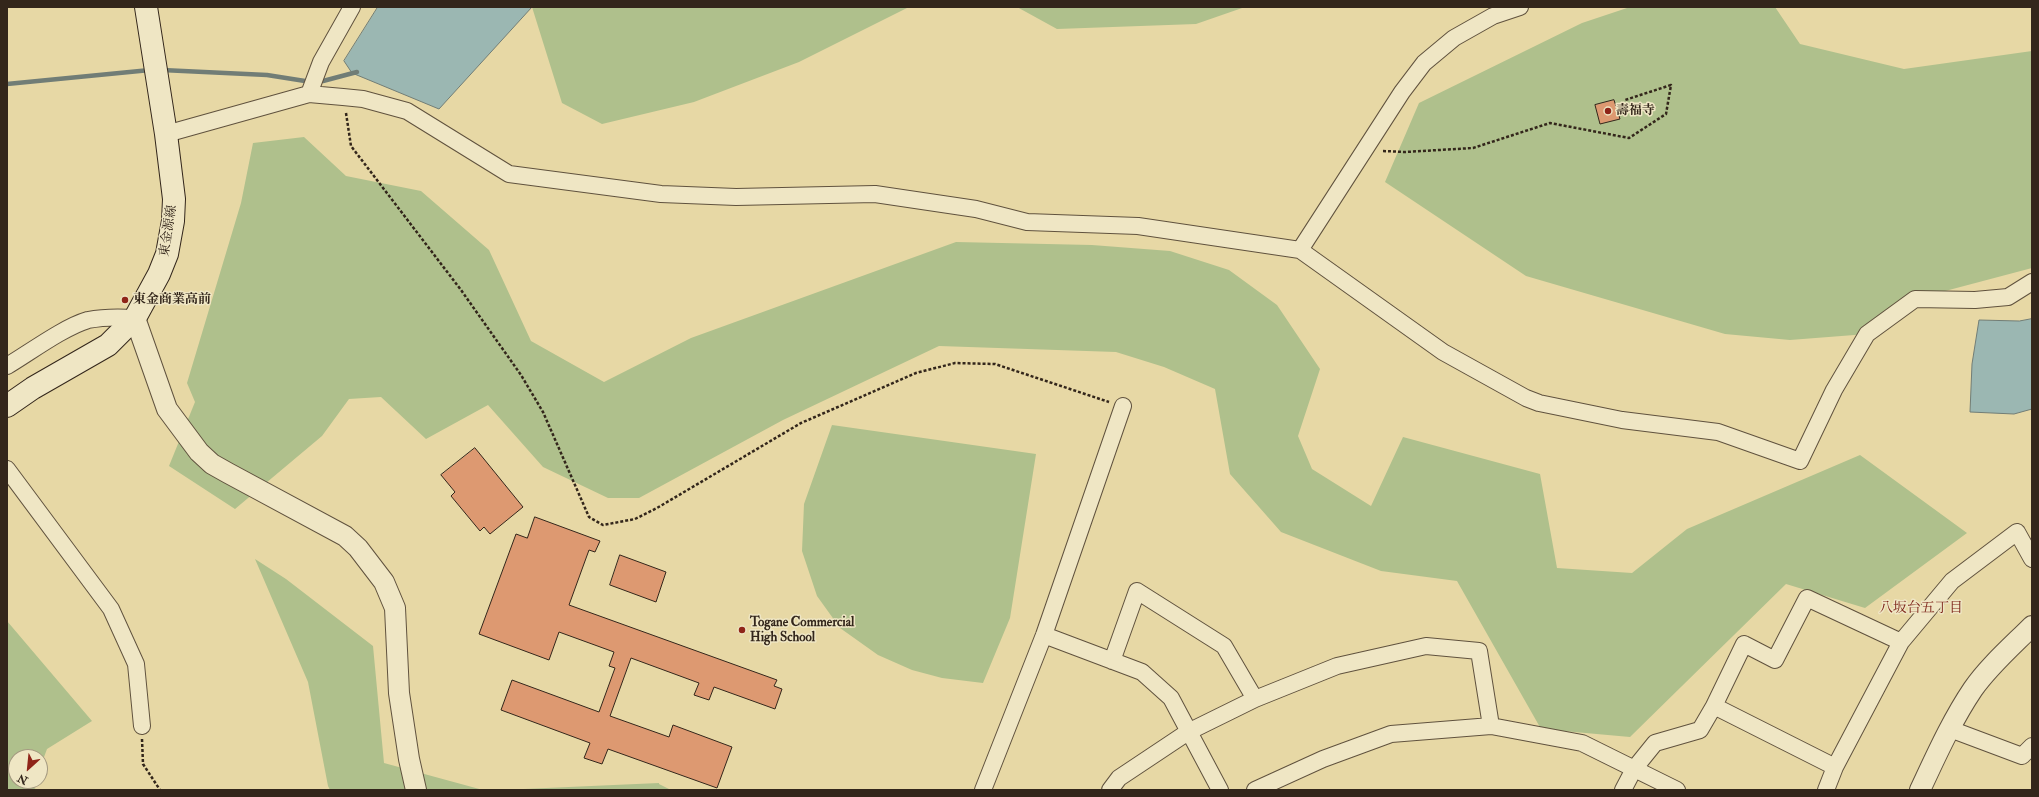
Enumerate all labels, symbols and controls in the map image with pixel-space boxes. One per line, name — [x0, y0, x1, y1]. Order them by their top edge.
place label: 壽福寺 — [1616, 103, 1655, 119]
marker: 壽福寺 — [1603, 106, 1613, 116]
street label: 東金源線 — [157, 204, 181, 258]
place label: 東金商業高前 — [133, 292, 211, 308]
marker: 東金商業高前 — [120, 295, 130, 305]
district label: 八坂台五丁目 — [1879, 601, 1963, 617]
place label: Togane Commercial High School — [750, 615, 854, 646]
marker: Togane Commercial High School — [737, 625, 747, 635]
north arrow — [8, 749, 48, 789]
text: N — [15, 771, 30, 787]

